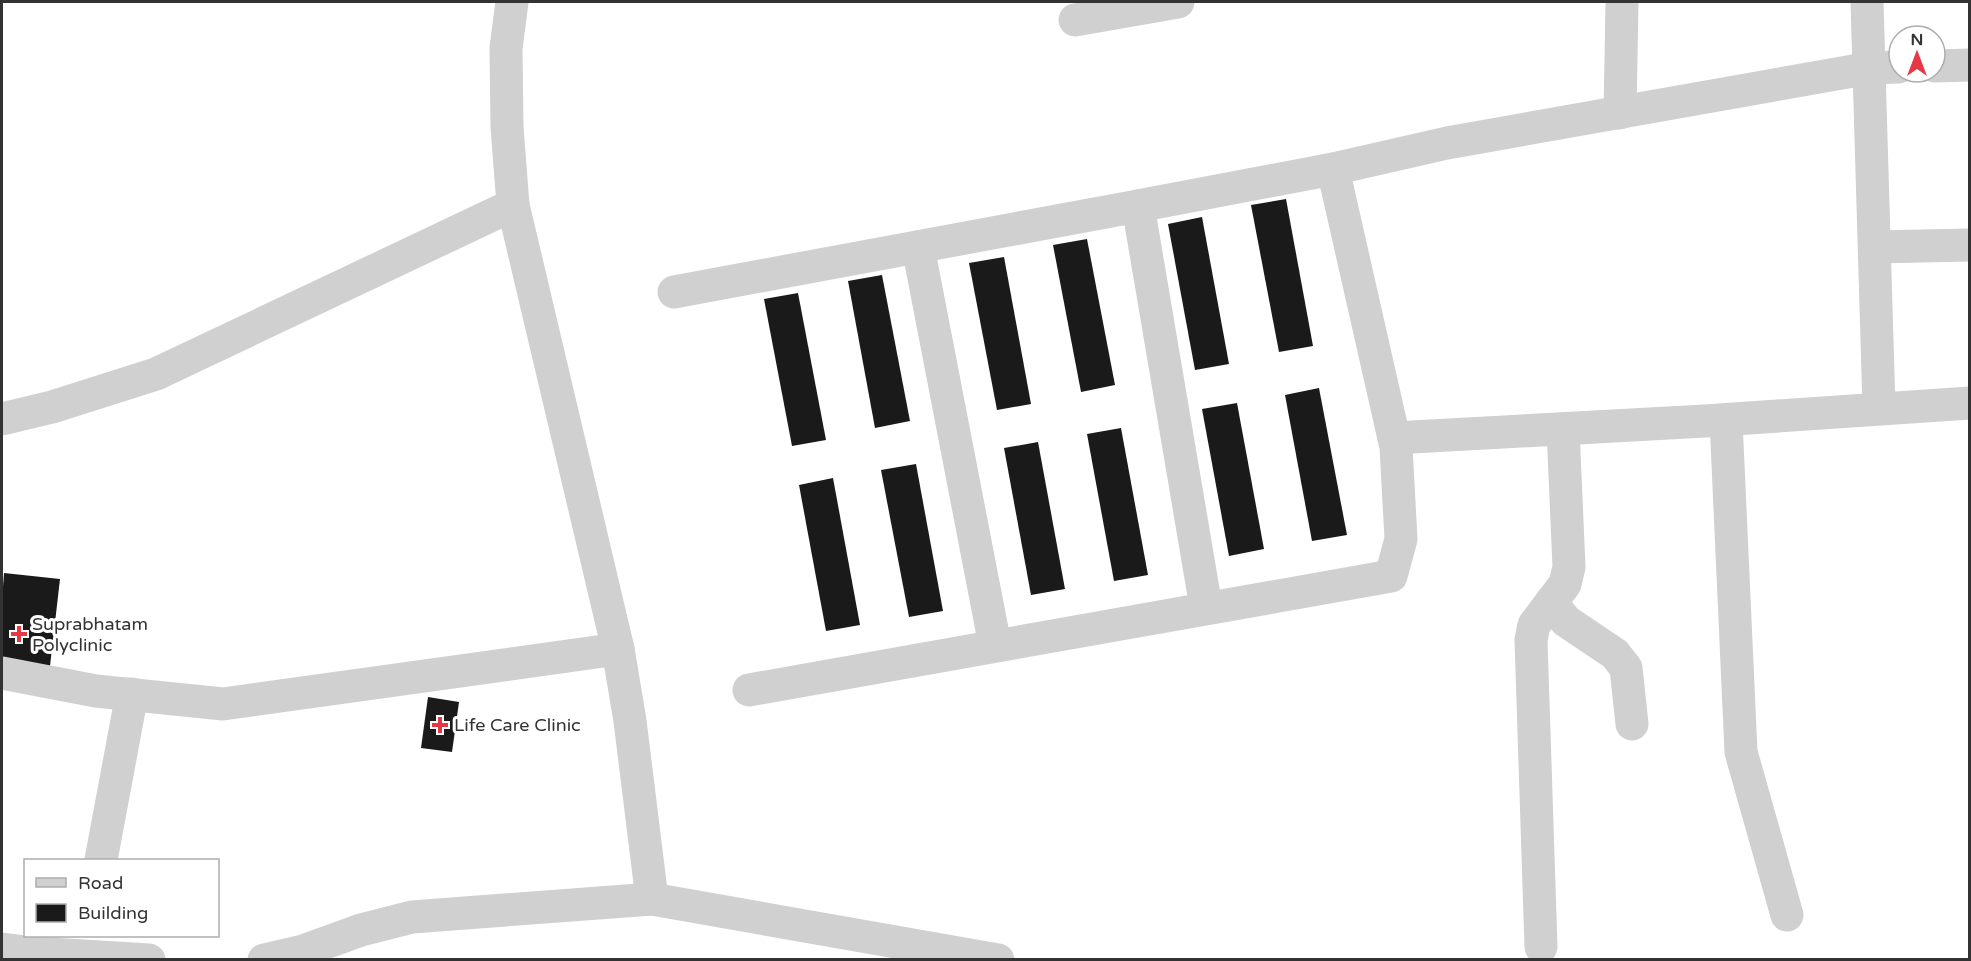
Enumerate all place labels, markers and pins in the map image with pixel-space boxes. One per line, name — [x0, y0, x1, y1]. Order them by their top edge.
place label: Suprabhatam Polyclinic — [32, 613, 148, 656]
marker: Suprabhatam Polyclinic — [10, 625, 28, 643]
place label: Life Care Clinic — [454, 714, 581, 736]
marker: Life Care Clinic — [431, 716, 449, 734]

